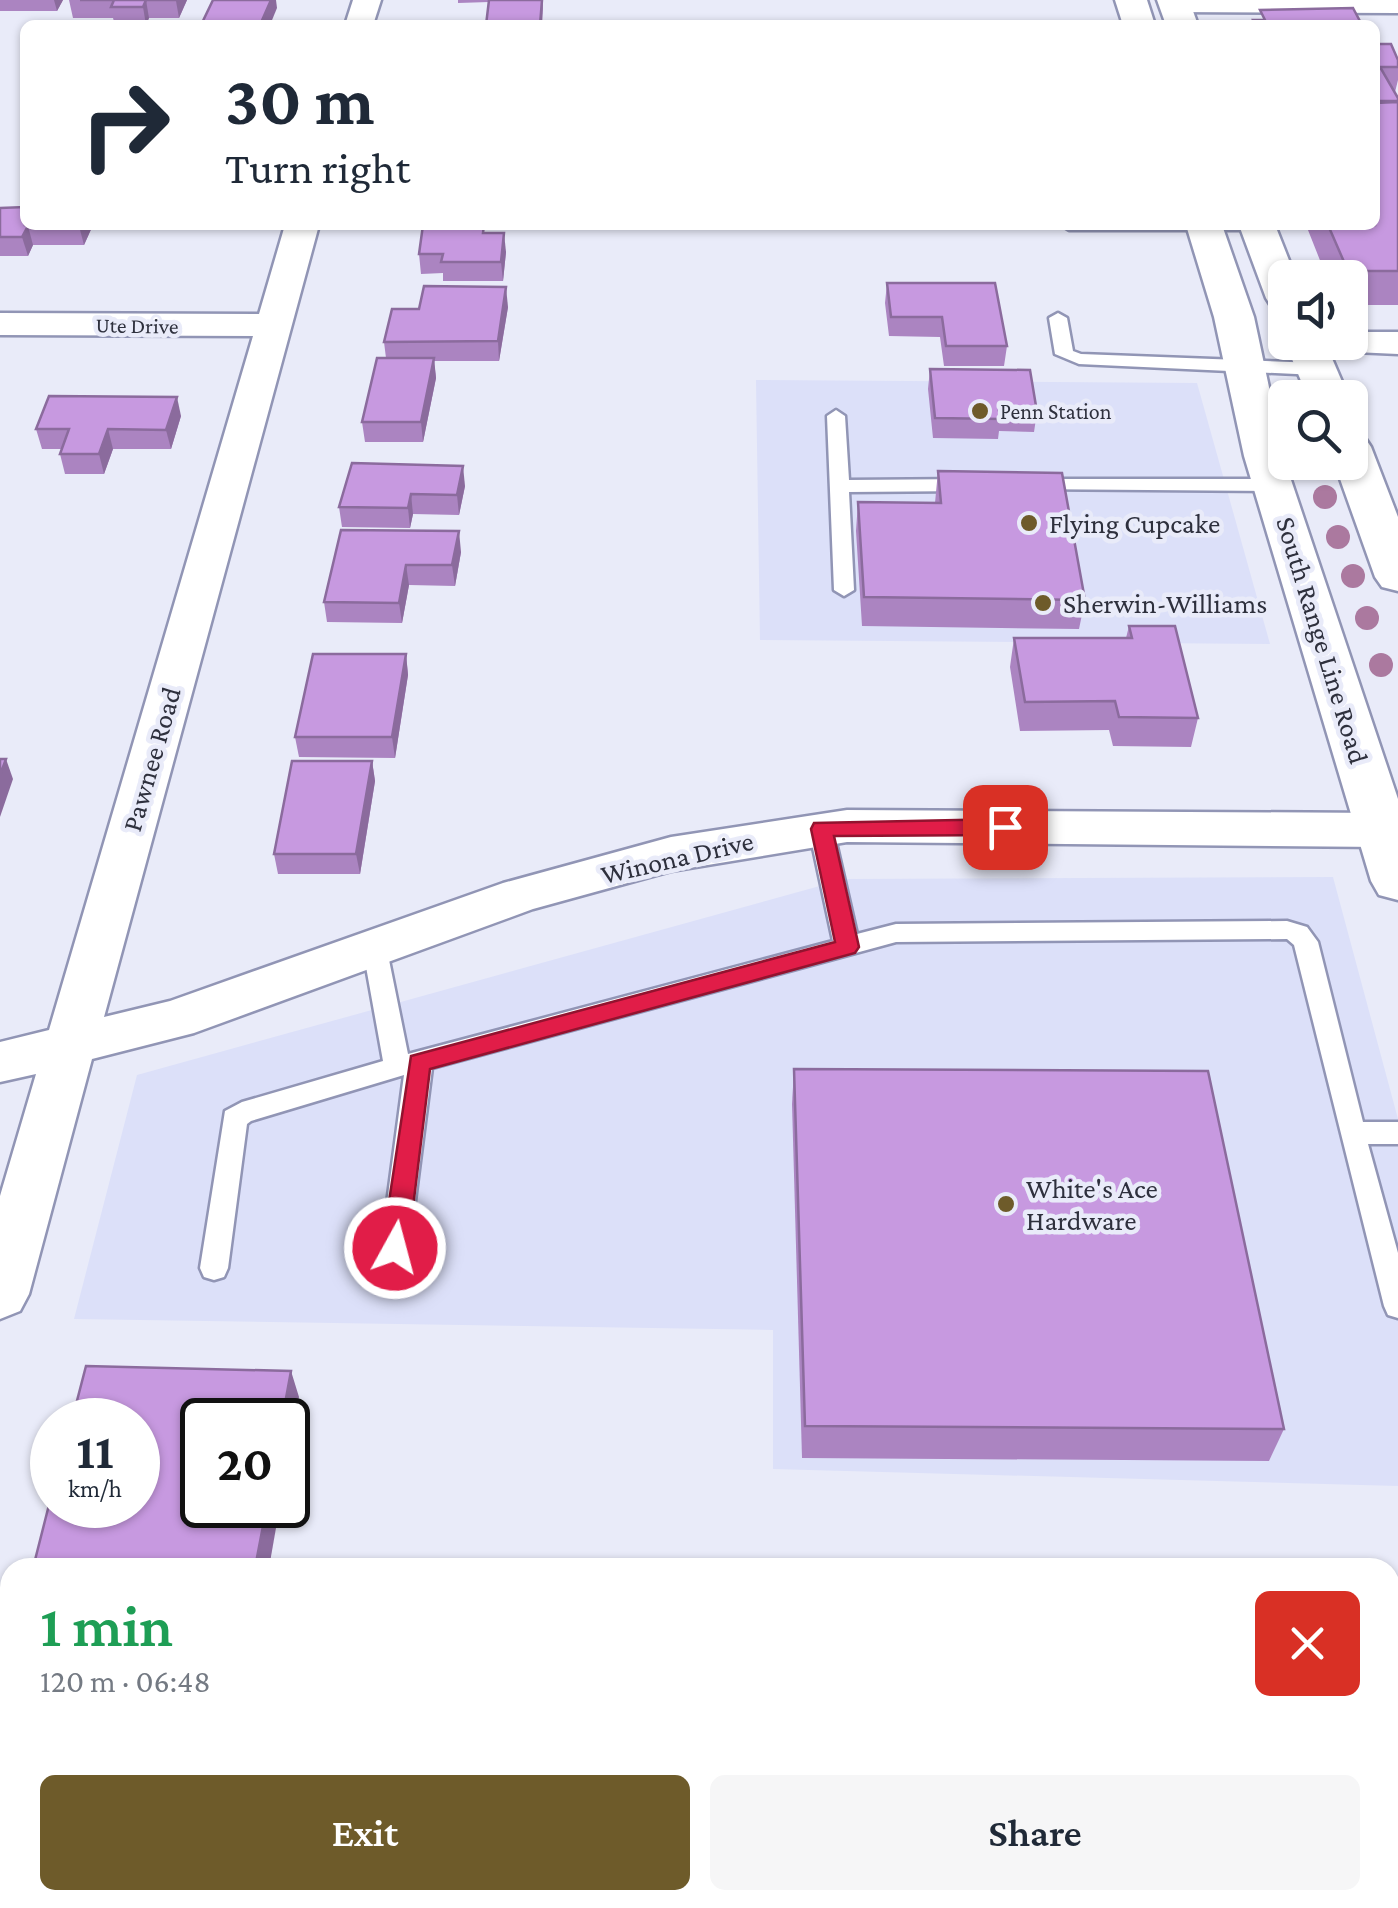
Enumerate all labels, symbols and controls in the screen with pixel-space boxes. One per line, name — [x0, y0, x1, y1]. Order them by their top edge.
icon: right — [60, 60, 190, 190]
text: 30 m — [225, 61, 374, 139]
text: Turn right — [225, 143, 410, 193]
map controls — [1268, 260, 1368, 480]
button: sound — [1268, 260, 1368, 360]
street label: Ute Drive — [95, 312, 179, 339]
button: search — [1268, 380, 1368, 480]
place label: Penn Station — [1000, 399, 1112, 424]
marker: Penn Station — [969, 400, 991, 422]
place label: Flying Cupcake — [1049, 508, 1220, 539]
marker: Flying Cupcake — [1018, 512, 1040, 534]
street label: South Range Line Road — [1270, 513, 1375, 767]
place label: Sherwin-Williams — [1063, 588, 1267, 619]
marker: Sherwin-Williams — [1032, 592, 1054, 614]
street label: Pawnee Road — [116, 683, 187, 835]
pin — [963, 785, 1048, 870]
icon: arrive — [978, 800, 1033, 855]
street label: Winona Drive — [598, 825, 756, 890]
place label: White's Ace Hardware — [1026, 1173, 1158, 1236]
marker: White's Ace Hardware — [995, 1193, 1017, 1215]
position arrow — [343, 1196, 447, 1300]
speed limit sign: 20 — [180, 1398, 310, 1528]
text: 11 — [76, 1423, 114, 1479]
text: km/h — [68, 1475, 122, 1502]
button: close — [1255, 1591, 1360, 1696]
text: 1 min — [40, 1592, 173, 1659]
text: 120 m · 06:48 — [40, 1663, 211, 1699]
button: Exit — [40, 1775, 690, 1890]
button: Share — [710, 1775, 1360, 1890]

